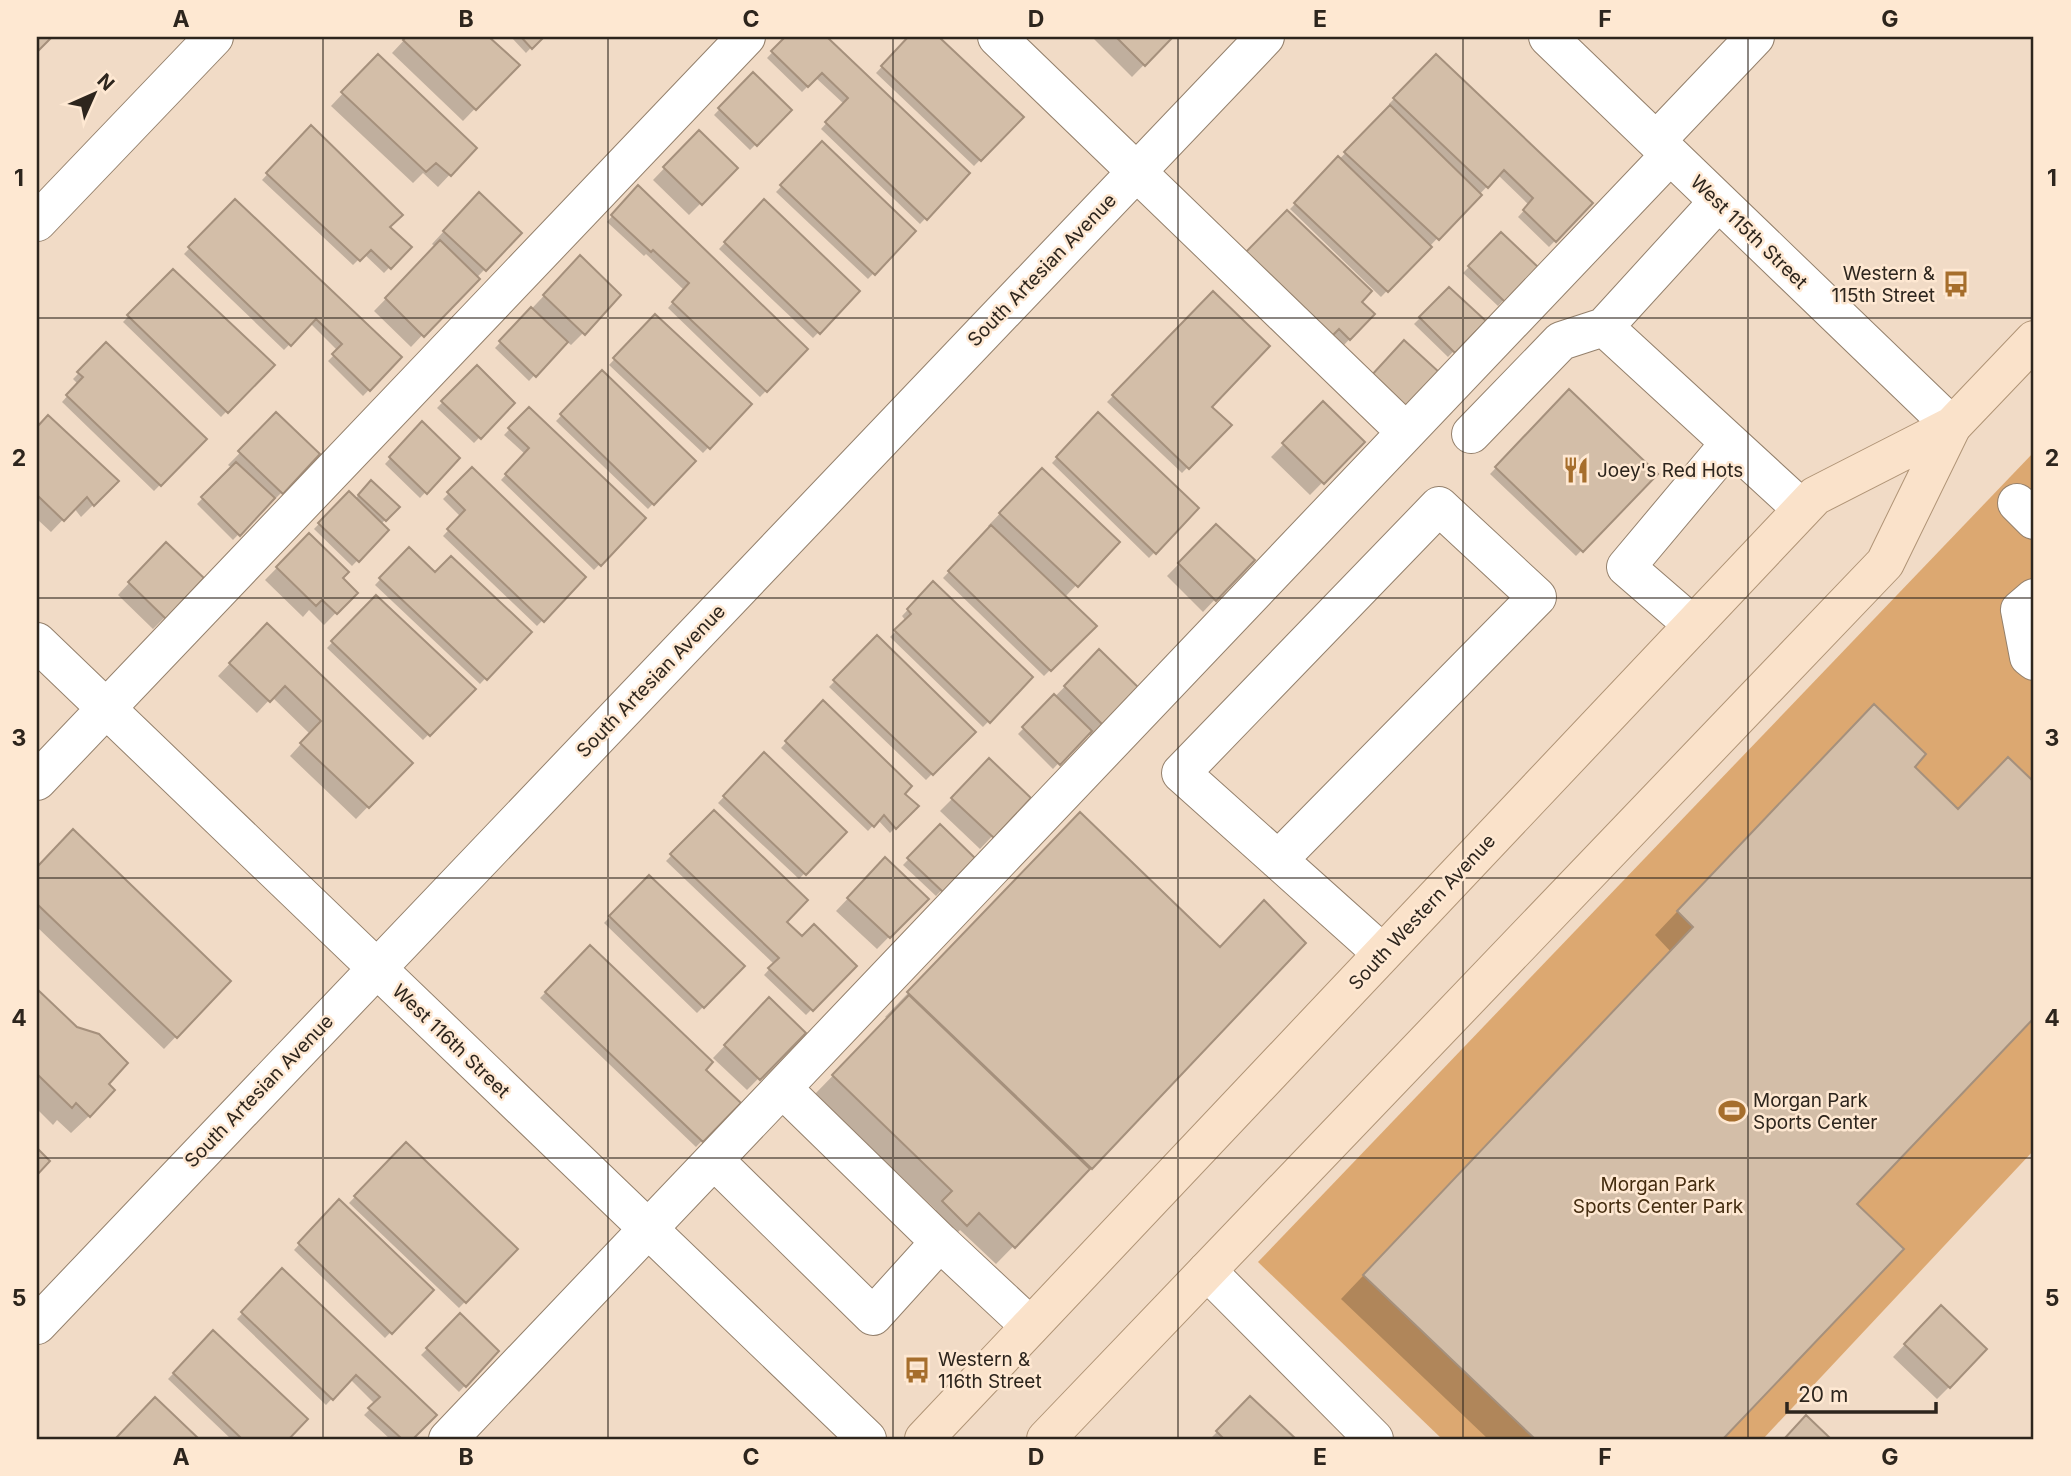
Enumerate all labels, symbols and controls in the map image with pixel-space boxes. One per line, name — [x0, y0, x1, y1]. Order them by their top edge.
text: A — [172, 5, 190, 33]
text: B — [458, 5, 474, 33]
text: C — [742, 5, 760, 33]
text: D — [1028, 5, 1044, 33]
text: E — [1313, 5, 1327, 33]
text: F — [1598, 5, 1612, 33]
text: G — [1881, 5, 1899, 33]
north arrow — [60, 60, 130, 130]
text: N — [92, 69, 119, 96]
text: 1 — [14, 164, 24, 192]
text: 1 — [2047, 164, 2057, 192]
street label: West 115th Street — [1686, 170, 1812, 294]
street label: South Artesian Avenue — [963, 189, 1121, 351]
place label: Western & 115th Street — [1832, 262, 1935, 307]
bus stop icon: Western & 115th Street — [1941, 269, 1971, 299]
text: 2 — [12, 444, 26, 472]
text: 2 — [2045, 444, 2059, 472]
restaurant icon: Joey's Red Hots — [1561, 455, 1591, 485]
place label: Joey's Red Hots — [1597, 459, 1743, 482]
street label: South Artesian Avenue — [572, 600, 730, 762]
text: 3 — [12, 724, 26, 752]
text: 3 — [2045, 724, 2059, 752]
street label: South Western Avenue — [1344, 829, 1500, 995]
street label: West 116th Street — [388, 979, 514, 1103]
text: 4 — [11, 1004, 27, 1032]
text: 4 — [2044, 1004, 2060, 1032]
street label: South Artesian Avenue — [180, 1010, 338, 1172]
place label: Morgan Park Sports Center — [1753, 1089, 1878, 1134]
sports icon: Morgan Park Sports Center — [1717, 1096, 1747, 1126]
park label: Morgan Park Sports Center Park — [1573, 1173, 1744, 1218]
text: 5 — [12, 1284, 26, 1312]
text: 5 — [2045, 1284, 2059, 1312]
place label: Western & 116th Street — [938, 1348, 1042, 1393]
bus stop icon: Western & 116th Street — [902, 1355, 932, 1385]
scale bar — [1787, 1371, 1936, 1415]
text: 20 m — [1798, 1382, 1848, 1407]
text: A — [172, 1443, 190, 1471]
text: B — [458, 1443, 474, 1471]
text: C — [742, 1443, 760, 1471]
text: D — [1028, 1443, 1044, 1471]
text: E — [1313, 1443, 1327, 1471]
text: F — [1598, 1443, 1612, 1471]
text: G — [1881, 1443, 1899, 1471]

